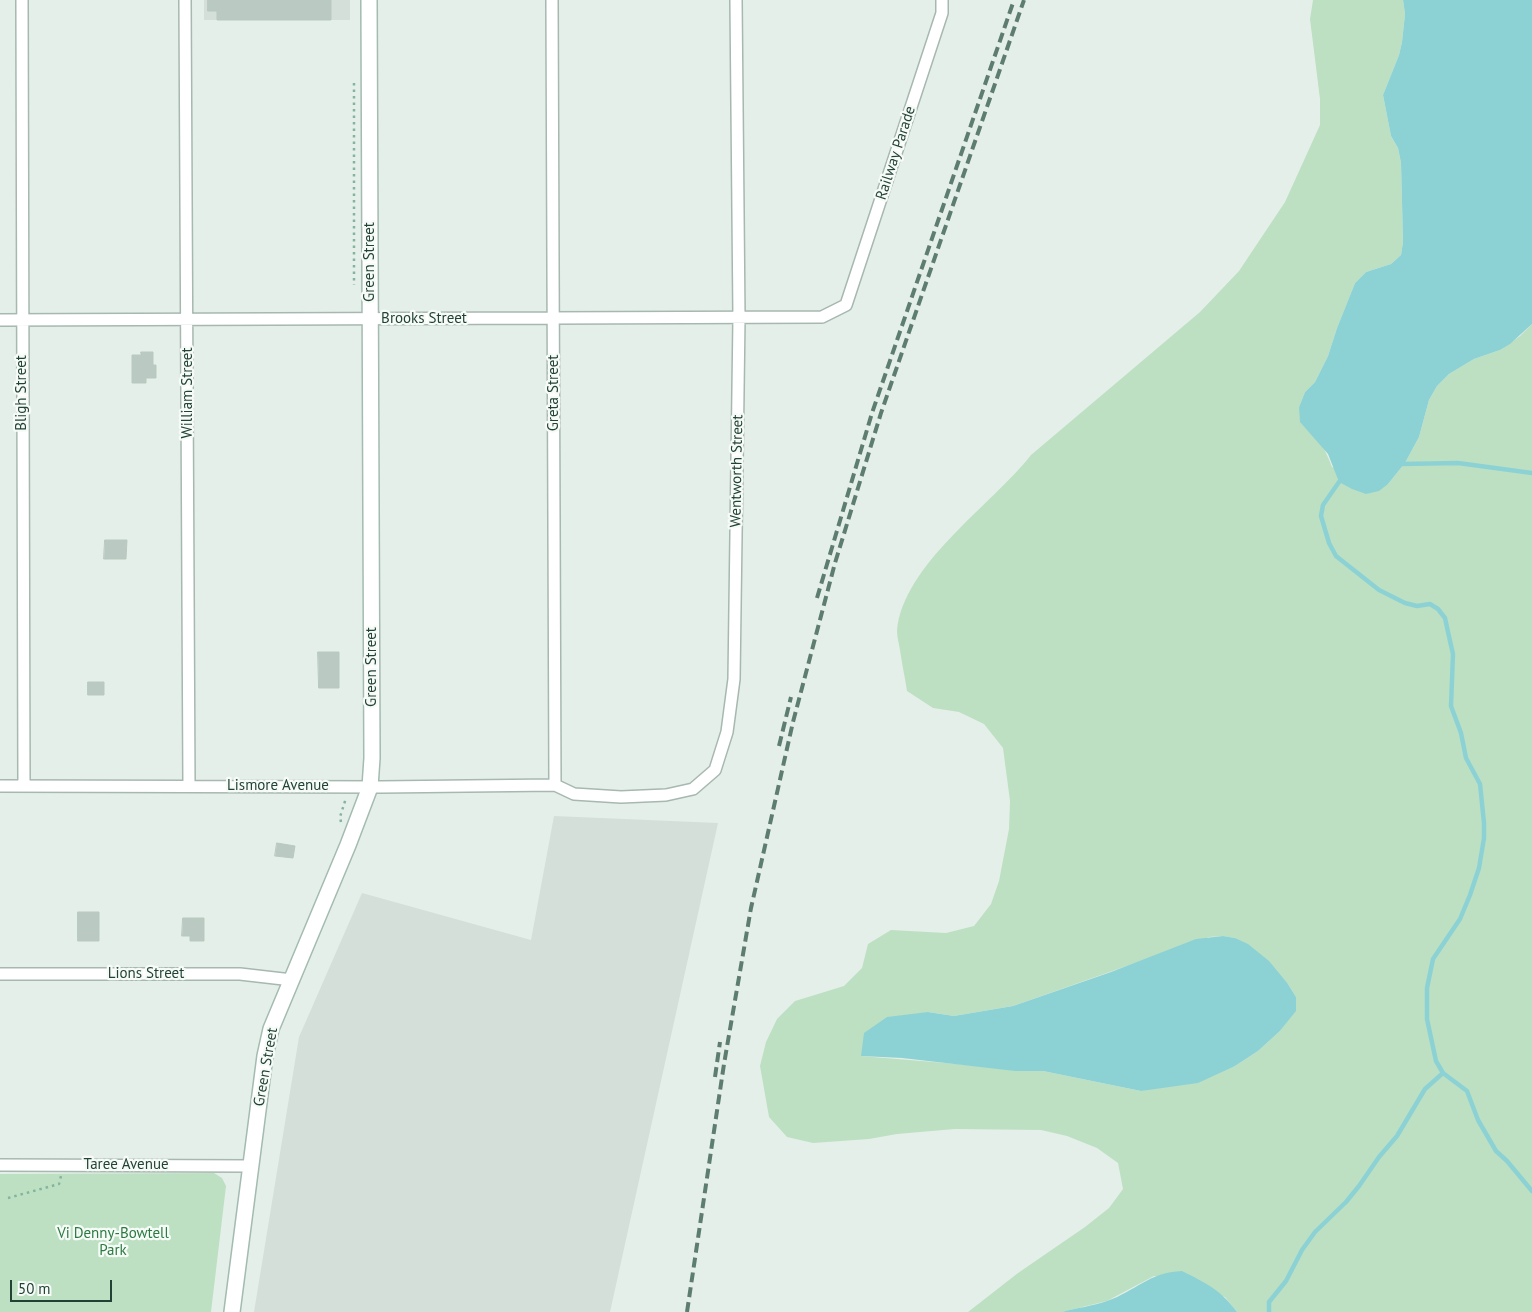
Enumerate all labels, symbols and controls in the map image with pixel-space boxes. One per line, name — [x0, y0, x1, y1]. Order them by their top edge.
street label: Railway Parade — [872, 104, 920, 202]
street label: Green Street — [361, 222, 379, 302]
street label: Brooks Street — [381, 310, 467, 328]
street label: William Street — [179, 347, 197, 439]
street label: Bligh Street — [13, 355, 31, 431]
street label: Greta Street — [545, 355, 563, 431]
street label: Wentworth Street — [727, 414, 747, 528]
street label: Green Street — [363, 627, 381, 707]
street label: Lismore Avenue — [227, 777, 329, 795]
street label: Lions Street — [108, 965, 184, 983]
street label: Green Street — [250, 1026, 282, 1108]
street label: Taree Avenue — [83, 1156, 169, 1174]
park label: Vi Denny-Bowtell Park — [57, 1225, 169, 1260]
scale bar — [12, 1270, 115, 1302]
text: 50 m — [18, 1279, 51, 1298]

